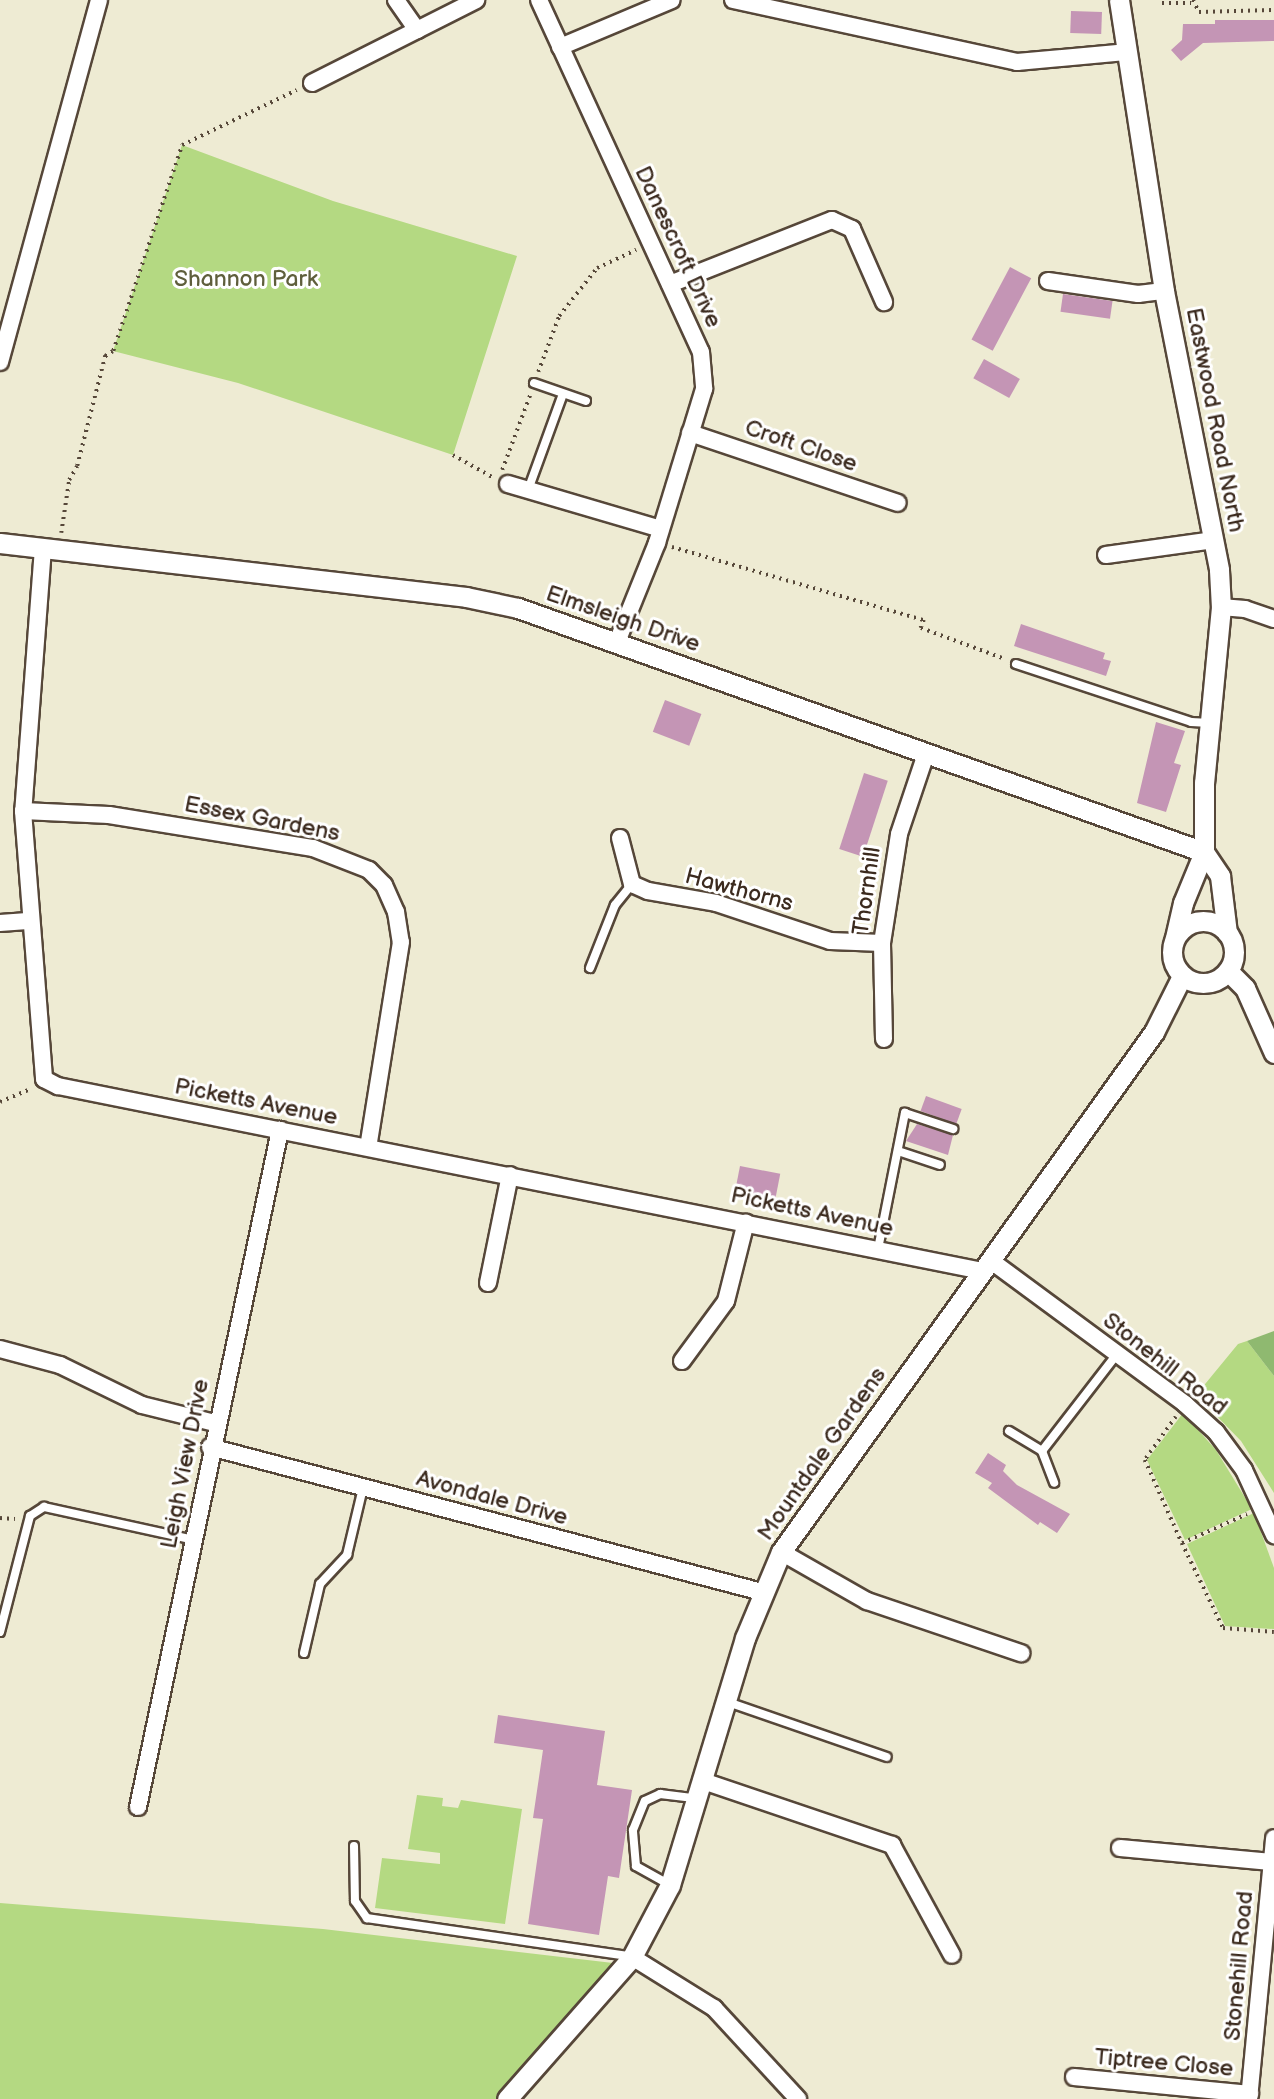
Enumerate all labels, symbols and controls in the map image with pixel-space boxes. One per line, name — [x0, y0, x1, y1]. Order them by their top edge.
street label: Danescroft Drive — [629, 162, 727, 332]
park label: Shannon Park — [174, 265, 318, 293]
street label: Eastwood Road North — [1180, 305, 1250, 535]
street label: Croft Close — [741, 414, 861, 478]
street label: Elmsleigh Drive — [542, 580, 704, 658]
street label: Essex Gardens — [182, 790, 342, 848]
street label: Thornhill — [847, 845, 887, 937]
street label: Hawthorns — [682, 862, 796, 918]
street label: Picketts Avenue — [172, 1073, 340, 1131]
street label: Picketts Avenue — [728, 1181, 896, 1243]
street label: Stonehill Road — [1097, 1307, 1233, 1421]
street label: Mountdale Gardens — [752, 1362, 892, 1546]
street label: Leigh View Drive — [155, 1377, 215, 1551]
street label: Avondale Drive — [413, 1465, 571, 1531]
street label: Stonehill Road — [1219, 1890, 1259, 2042]
street label: Tiptree Close — [1093, 2043, 1235, 2083]

